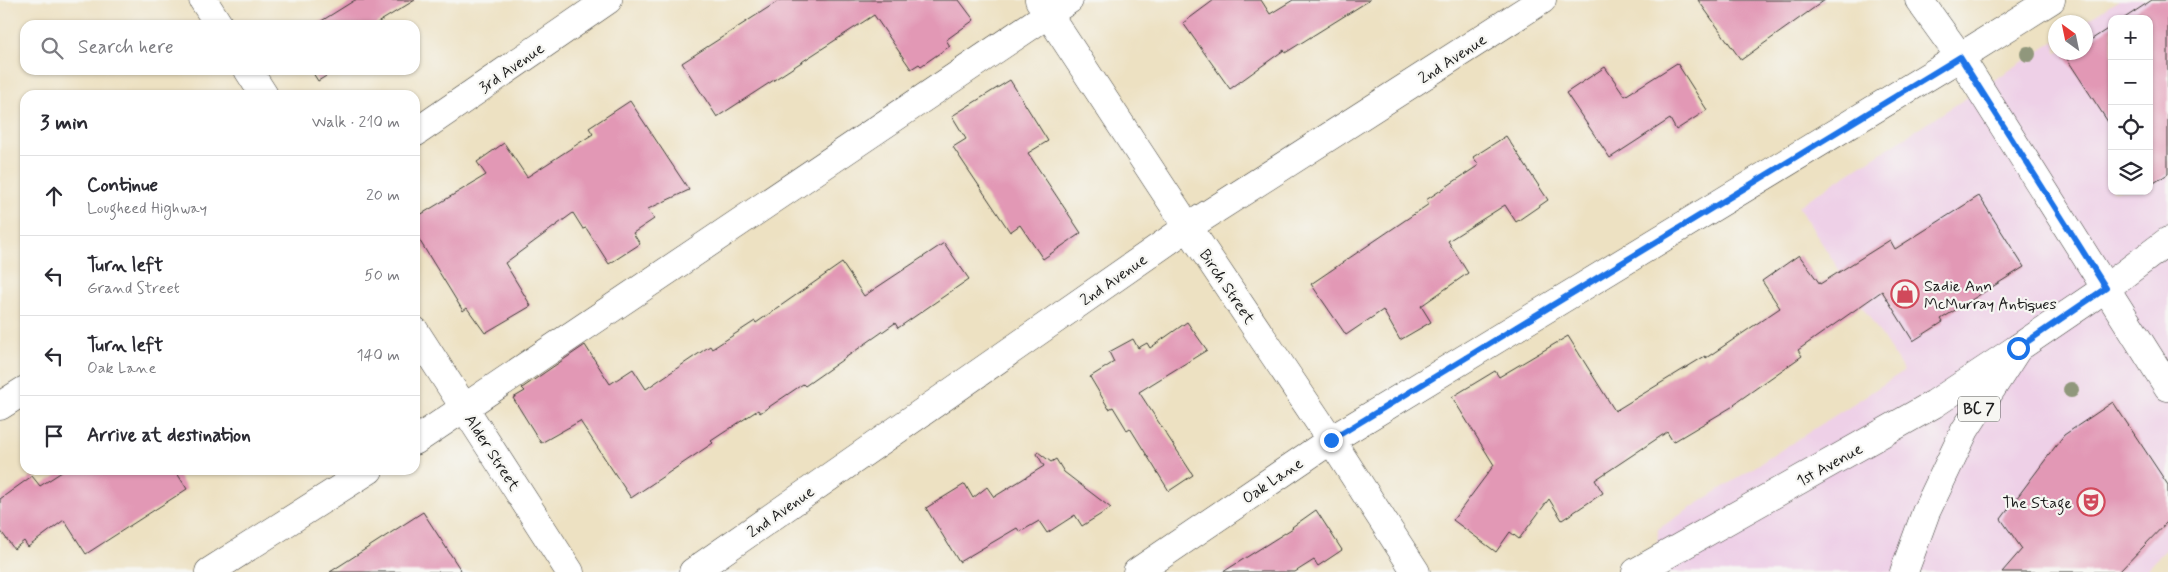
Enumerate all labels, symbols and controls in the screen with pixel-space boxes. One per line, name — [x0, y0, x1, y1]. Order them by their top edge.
north arrow — [2048, 15, 2093, 60]
map controls — [2108, 15, 2153, 195]
button: + — [2108, 15, 2153, 60]
search box — [20, 20, 420, 75]
street label: 2nd Avenue — [1415, 29, 1491, 89]
icon: search — [38, 34, 66, 62]
text: Search here — [78, 35, 174, 60]
street label: 3rd Avenue — [475, 38, 549, 98]
button: − — [2108, 60, 2153, 105]
button: locate — [2108, 105, 2153, 150]
text: 3 min — [40, 109, 88, 137]
text: Walk · 210 m — [312, 112, 400, 133]
button: layers — [2108, 150, 2153, 195]
text: Continue — [87, 173, 158, 198]
icon: ahead — [40, 182, 68, 210]
text: 20 m — [366, 185, 400, 206]
text: Lougheed Highway — [87, 198, 207, 219]
street label: Birch Street — [1194, 245, 1260, 329]
street label: 2nd Avenue — [1076, 249, 1152, 311]
text: Turn left — [87, 253, 163, 278]
icon: left — [40, 262, 68, 290]
text: 50 m — [364, 265, 400, 286]
place label: Sadie Ann McMurray Antiques — [1924, 276, 2057, 315]
text: Grand Street — [87, 278, 180, 299]
shop icon: Sadie Ann McMurray Antiques — [1890, 279, 1920, 309]
text: Turn left — [87, 333, 163, 358]
route start — [2007, 337, 2030, 360]
icon: left — [40, 342, 68, 370]
text: 140 m — [356, 345, 400, 366]
text: Oak Lane — [87, 358, 156, 379]
road number: BC 7 — [1958, 396, 2000, 422]
street label: Alder Street — [459, 410, 525, 496]
icon: arrive — [40, 422, 68, 450]
text: Arrive at destination — [87, 423, 251, 448]
route end — [1320, 429, 1343, 452]
street label: 1st Avenue — [1793, 438, 1867, 492]
street label: Oak Lane — [1238, 453, 1308, 509]
street label: 2nd Avenue — [743, 481, 819, 543]
theatre icon: The Stage — [2076, 487, 2106, 517]
place label: The Stage — [2003, 493, 2072, 515]

